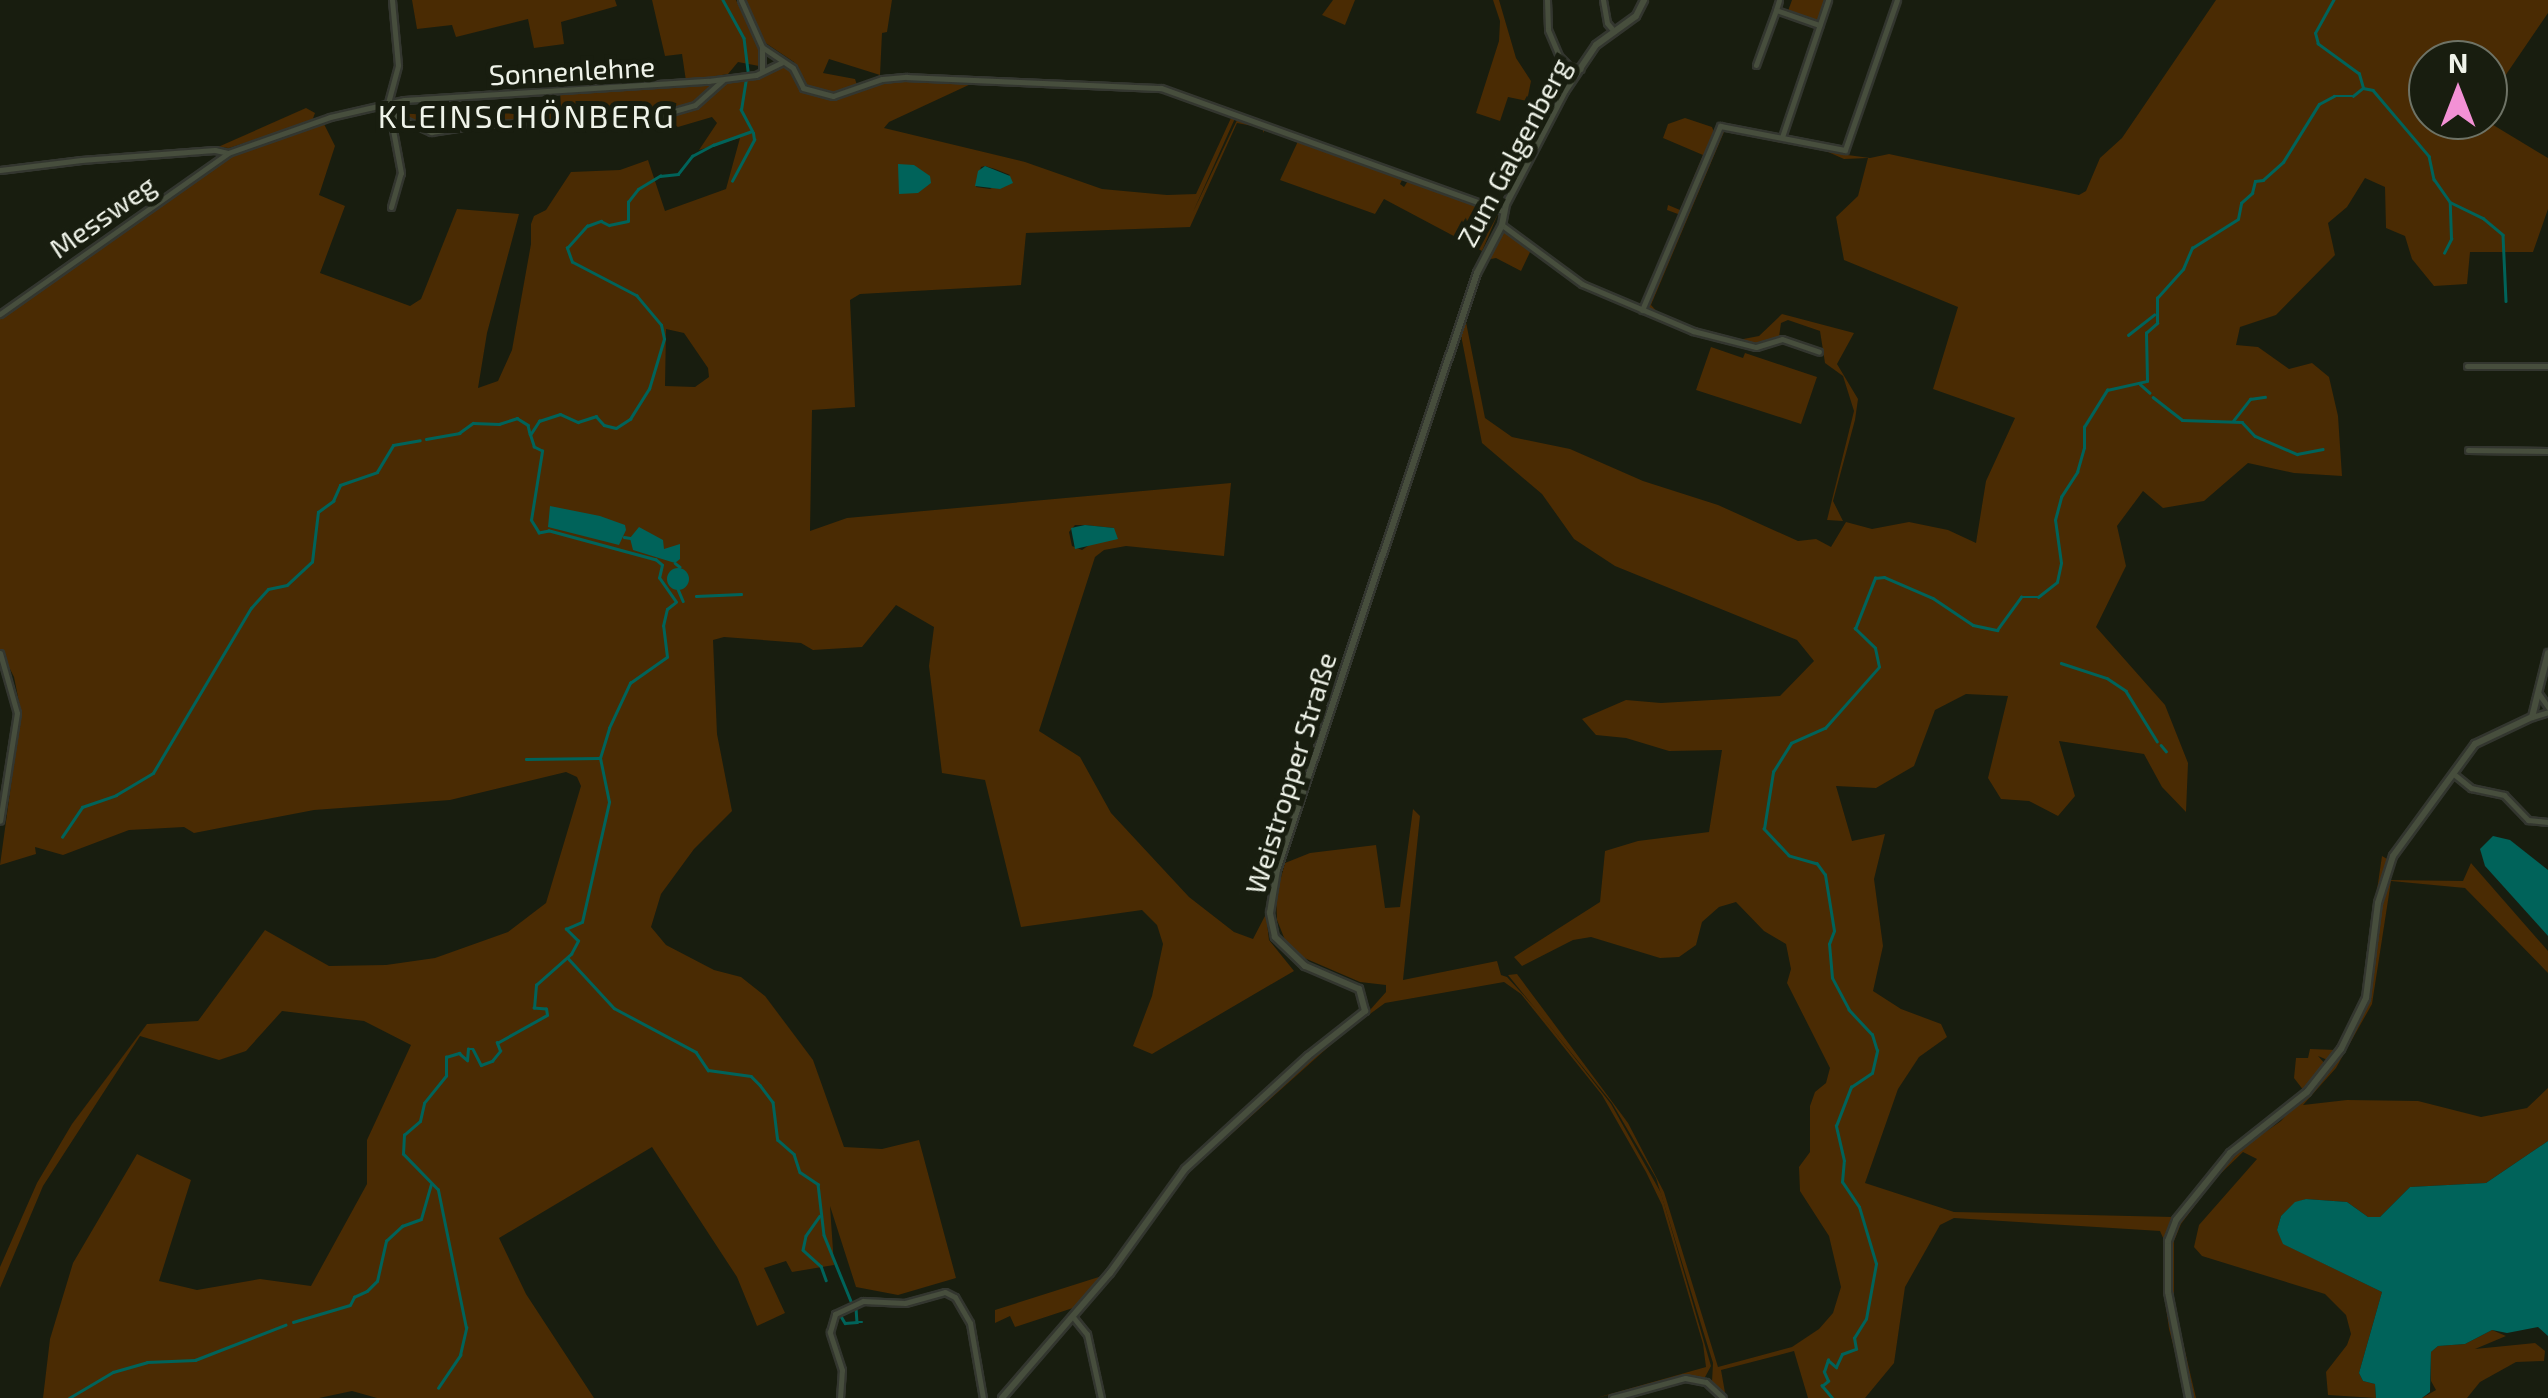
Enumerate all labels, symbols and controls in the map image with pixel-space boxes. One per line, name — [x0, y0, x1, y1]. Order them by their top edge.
north arrow — [2408, 40, 2508, 140]
text: N — [2448, 45, 2468, 79]
street label: Sonnenlehne — [488, 49, 656, 91]
street label: Zum Galgenberg — [1449, 52, 1577, 252]
district label: KLEINSCHÖNBERG — [378, 96, 676, 134]
street label: Messweg — [43, 167, 161, 265]
street label: Weistropper Straße — [1237, 648, 1343, 898]

